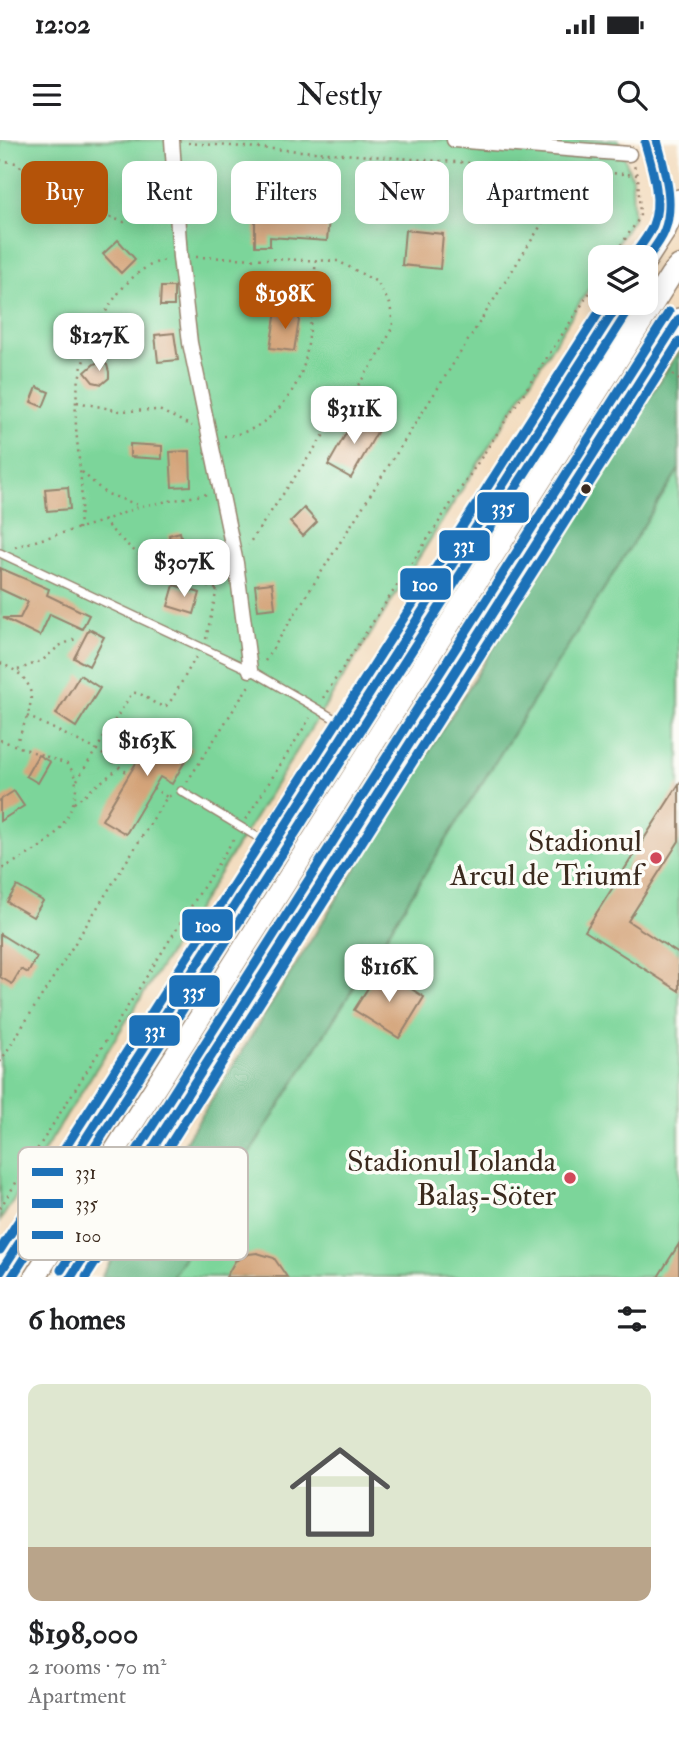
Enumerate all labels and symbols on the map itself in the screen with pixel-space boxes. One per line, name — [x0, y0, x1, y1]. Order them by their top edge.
pin: $198K — [236, 272, 334, 331]
pin: $127K — [50, 314, 148, 373]
pin: $311K — [305, 386, 403, 446]
unlabelled marker — [579, 482, 593, 496]
line badge: 335 — [476, 491, 530, 524]
text: 335 — [492, 496, 515, 520]
line badge: 331 — [438, 529, 491, 562]
text: 331 — [453, 534, 475, 558]
pin: $307K — [135, 540, 233, 599]
line badge: 100 — [399, 567, 452, 601]
text: 100 — [412, 573, 438, 597]
pin: $163K — [98, 718, 196, 778]
place label: Stadionul Arcul de Triumf — [449, 823, 646, 894]
marker: Stadionul Arcul de Triumf — [648, 850, 664, 866]
line badge: 100 — [181, 908, 234, 942]
text: 100 — [195, 914, 221, 938]
pin: $116K — [340, 944, 438, 1004]
line badge: 335 — [168, 974, 221, 1008]
text: 335 — [183, 980, 206, 1004]
line badge: 331 — [128, 1014, 181, 1047]
text: 331 — [144, 1019, 166, 1043]
place label: Stadionul Iolanda Balaș-Söter — [347, 1143, 557, 1214]
legend — [18, 1147, 248, 1260]
text: 331 — [75, 1161, 96, 1185]
marker: Stadionul Iolanda Balaș-Söter — [562, 1170, 578, 1186]
text: 335 — [75, 1192, 99, 1216]
text: 100 — [75, 1224, 101, 1248]

